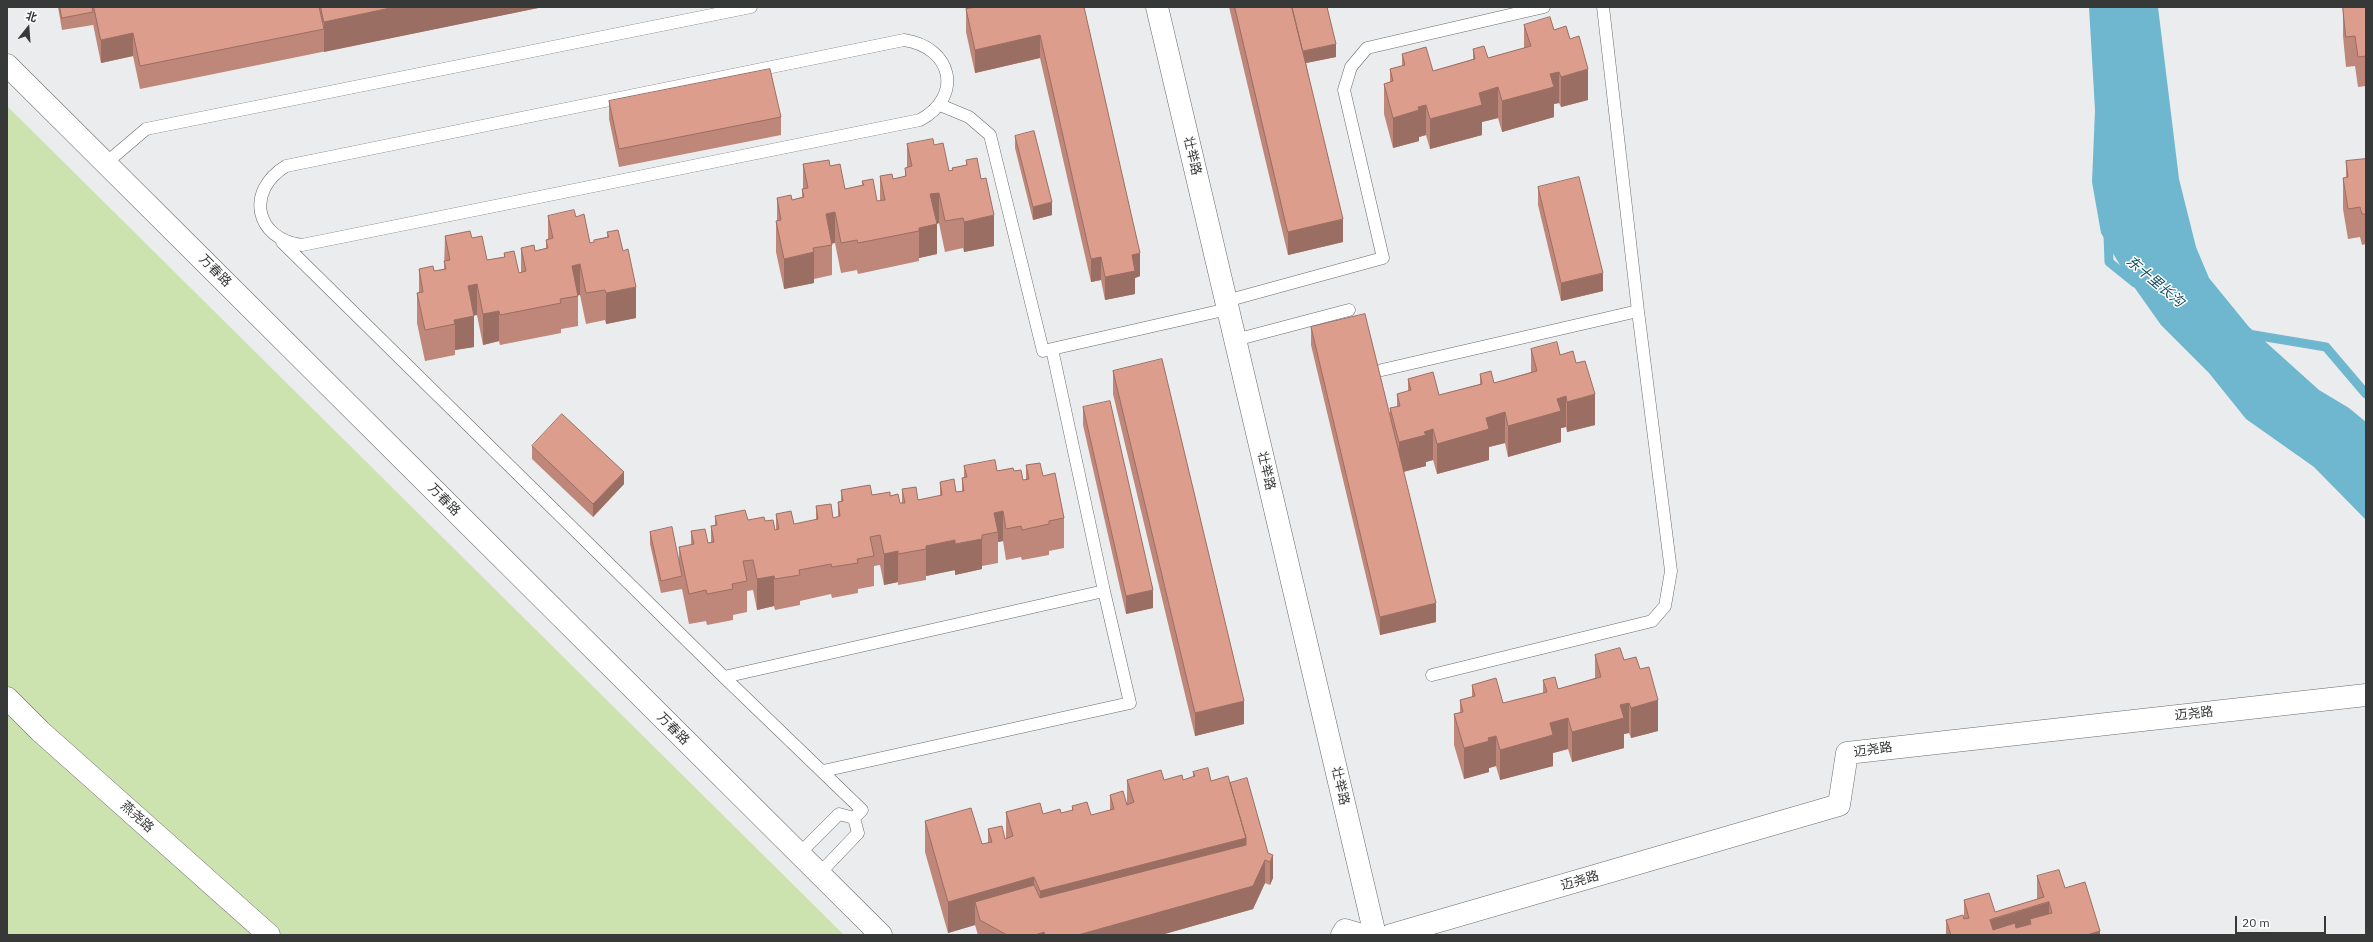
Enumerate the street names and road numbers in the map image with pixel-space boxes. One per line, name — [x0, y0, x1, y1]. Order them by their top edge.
street label: 壮举路 — [1180, 135, 1204, 177]
street label: 万春路 — [196, 252, 234, 290]
street label: 壮举路 — [1254, 450, 1278, 492]
street label: 万春路 — [425, 481, 463, 519]
street label: 迈尧路 — [2174, 704, 2214, 724]
street label: 万春路 — [654, 710, 692, 748]
street label: 迈尧路 — [1853, 740, 1893, 760]
street label: 壮举路 — [1328, 765, 1352, 807]
street label: 燕尧路 — [117, 798, 157, 836]
street label: 迈尧路 — [1559, 868, 1601, 894]

